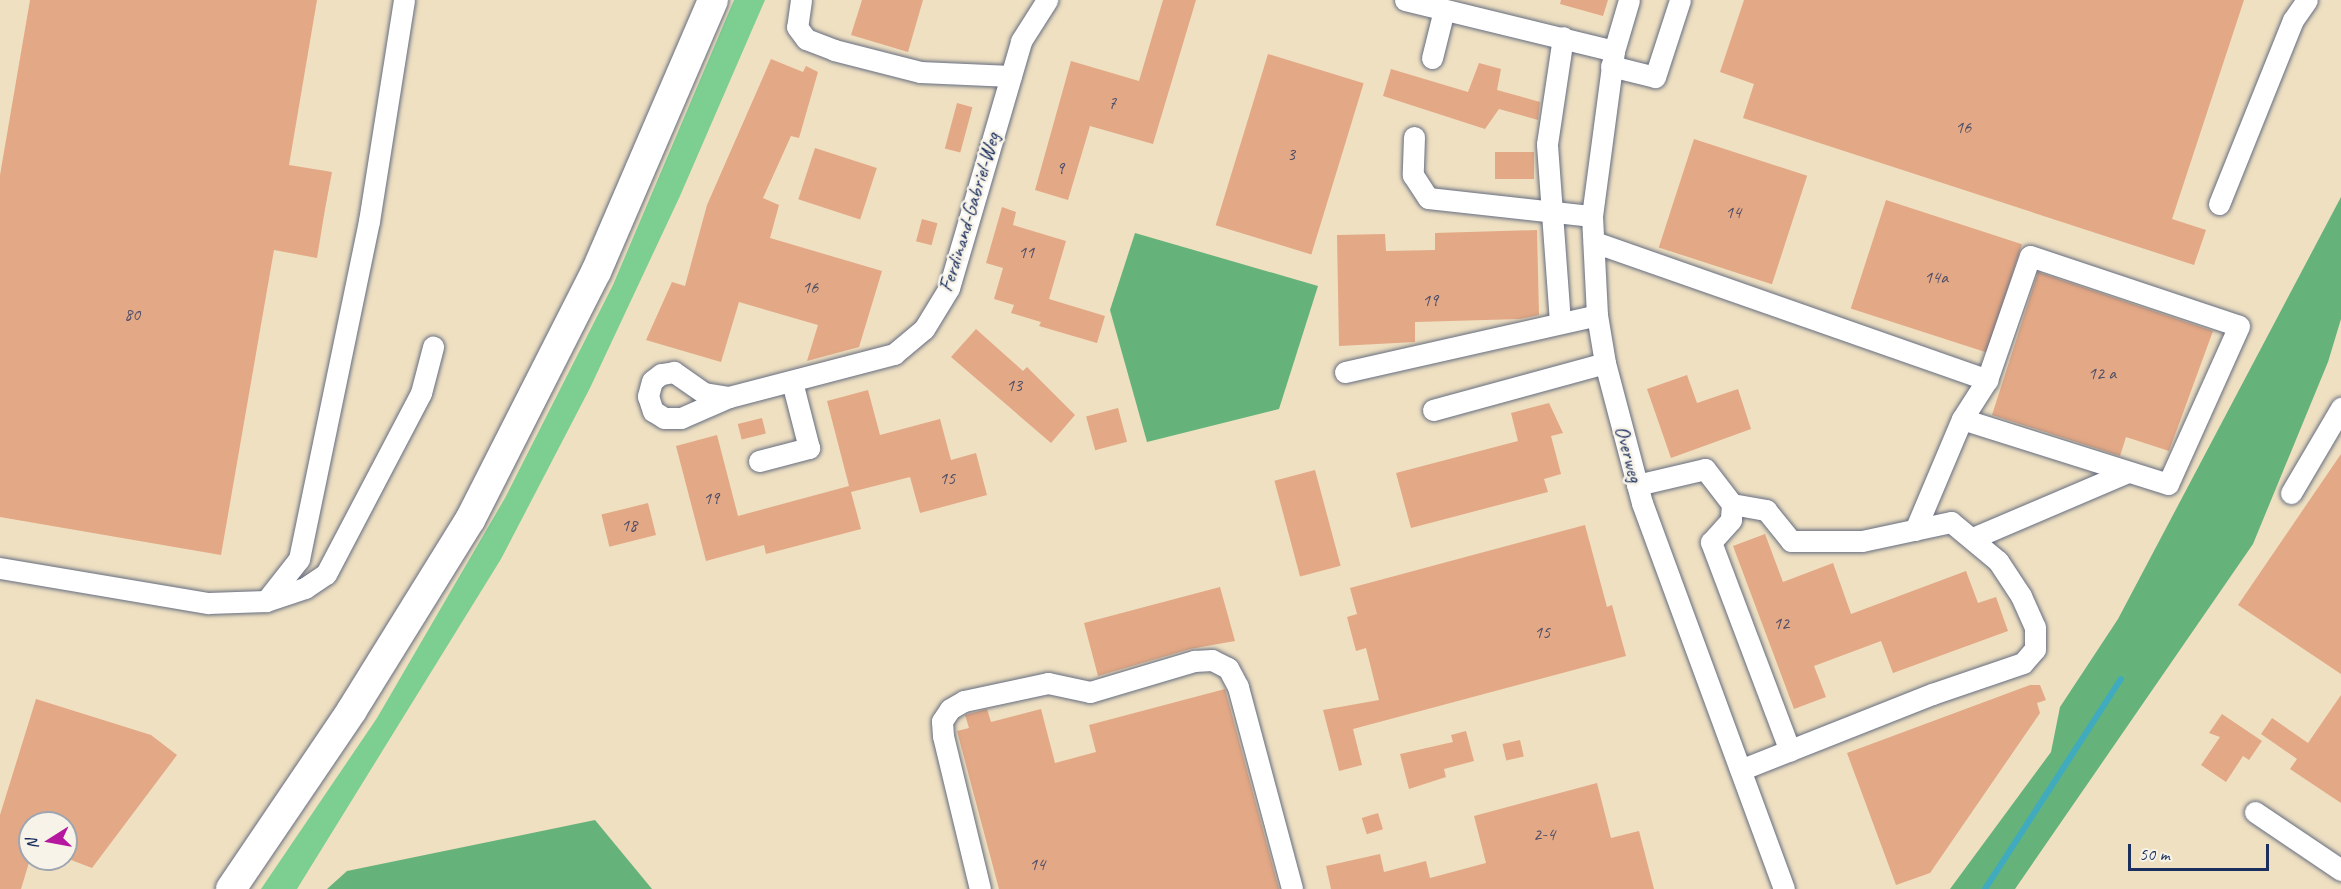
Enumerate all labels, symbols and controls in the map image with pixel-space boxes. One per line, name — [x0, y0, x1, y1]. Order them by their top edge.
house number: 7 — [1108, 92, 1116, 114]
house number: 16 — [1955, 116, 1971, 138]
street label: Ferdinand-Gabriel-Weg — [933, 129, 1005, 295]
house number: 3 — [1287, 143, 1295, 165]
house number: 9 — [1056, 157, 1064, 179]
house number: 14 — [1725, 201, 1741, 223]
house number: 11 — [1018, 241, 1034, 263]
house number: 14a — [1924, 266, 1948, 288]
house number: 16 — [802, 276, 818, 298]
house number: 19 — [1422, 289, 1438, 311]
house number: 80 — [124, 303, 140, 325]
house number: 12 a — [2088, 362, 2116, 384]
house number: 13 — [1006, 374, 1022, 396]
street label: Overweg — [1609, 423, 1649, 485]
house number: 15 — [939, 467, 955, 489]
house number: 19 — [703, 487, 719, 509]
house number: 18 — [621, 514, 637, 536]
house number: 12 — [1773, 612, 1789, 634]
house number: 15 — [1534, 621, 1550, 643]
north arrow — [18, 811, 78, 871]
house number: 2-4 — [1533, 823, 1555, 845]
scale bar — [2131, 832, 2272, 870]
text: N — [22, 837, 43, 851]
text: 50 m — [2139, 843, 2170, 865]
house number: 14 — [1029, 853, 1045, 875]

